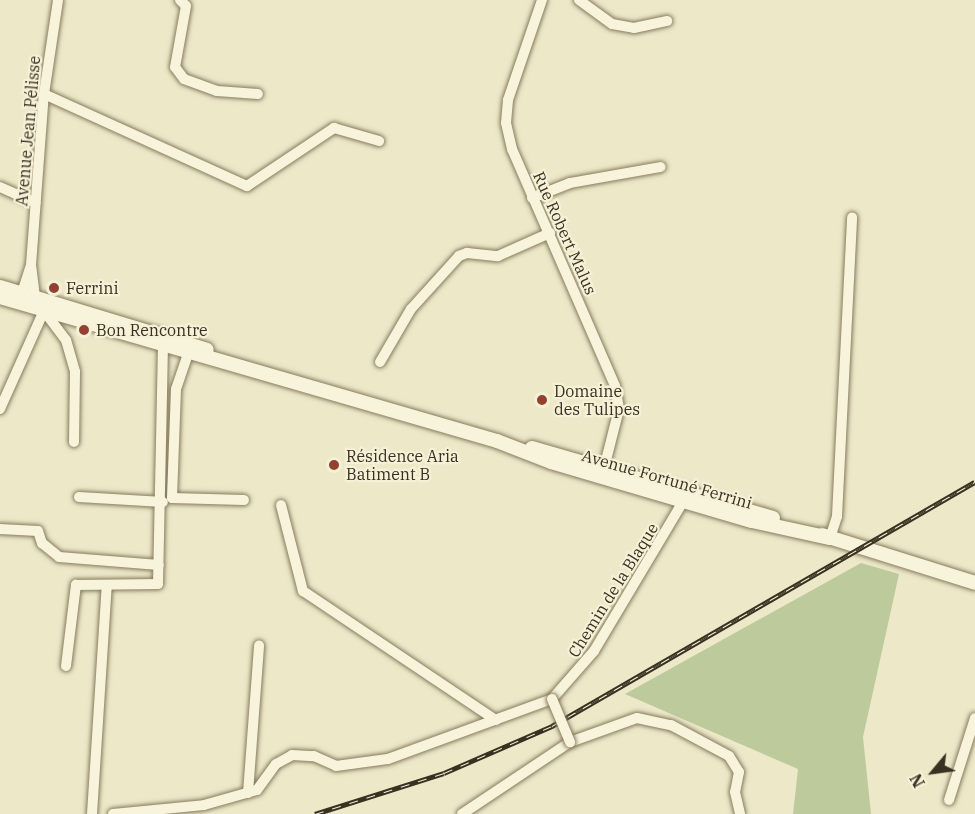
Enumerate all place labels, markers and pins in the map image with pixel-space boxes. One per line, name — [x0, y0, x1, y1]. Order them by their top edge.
place label: Ferrini — [66, 278, 118, 298]
marker: Ferrini — [47, 281, 61, 295]
place label: Bon Rencontre — [96, 320, 208, 340]
marker: Bon Rencontre — [77, 323, 91, 337]
place label: Domaine des Tulipes — [554, 381, 640, 419]
marker: Domaine des Tulipes — [535, 393, 549, 407]
place label: Résidence Aria Batiment B — [346, 446, 459, 484]
marker: Résidence Aria Batiment B — [327, 458, 341, 472]

